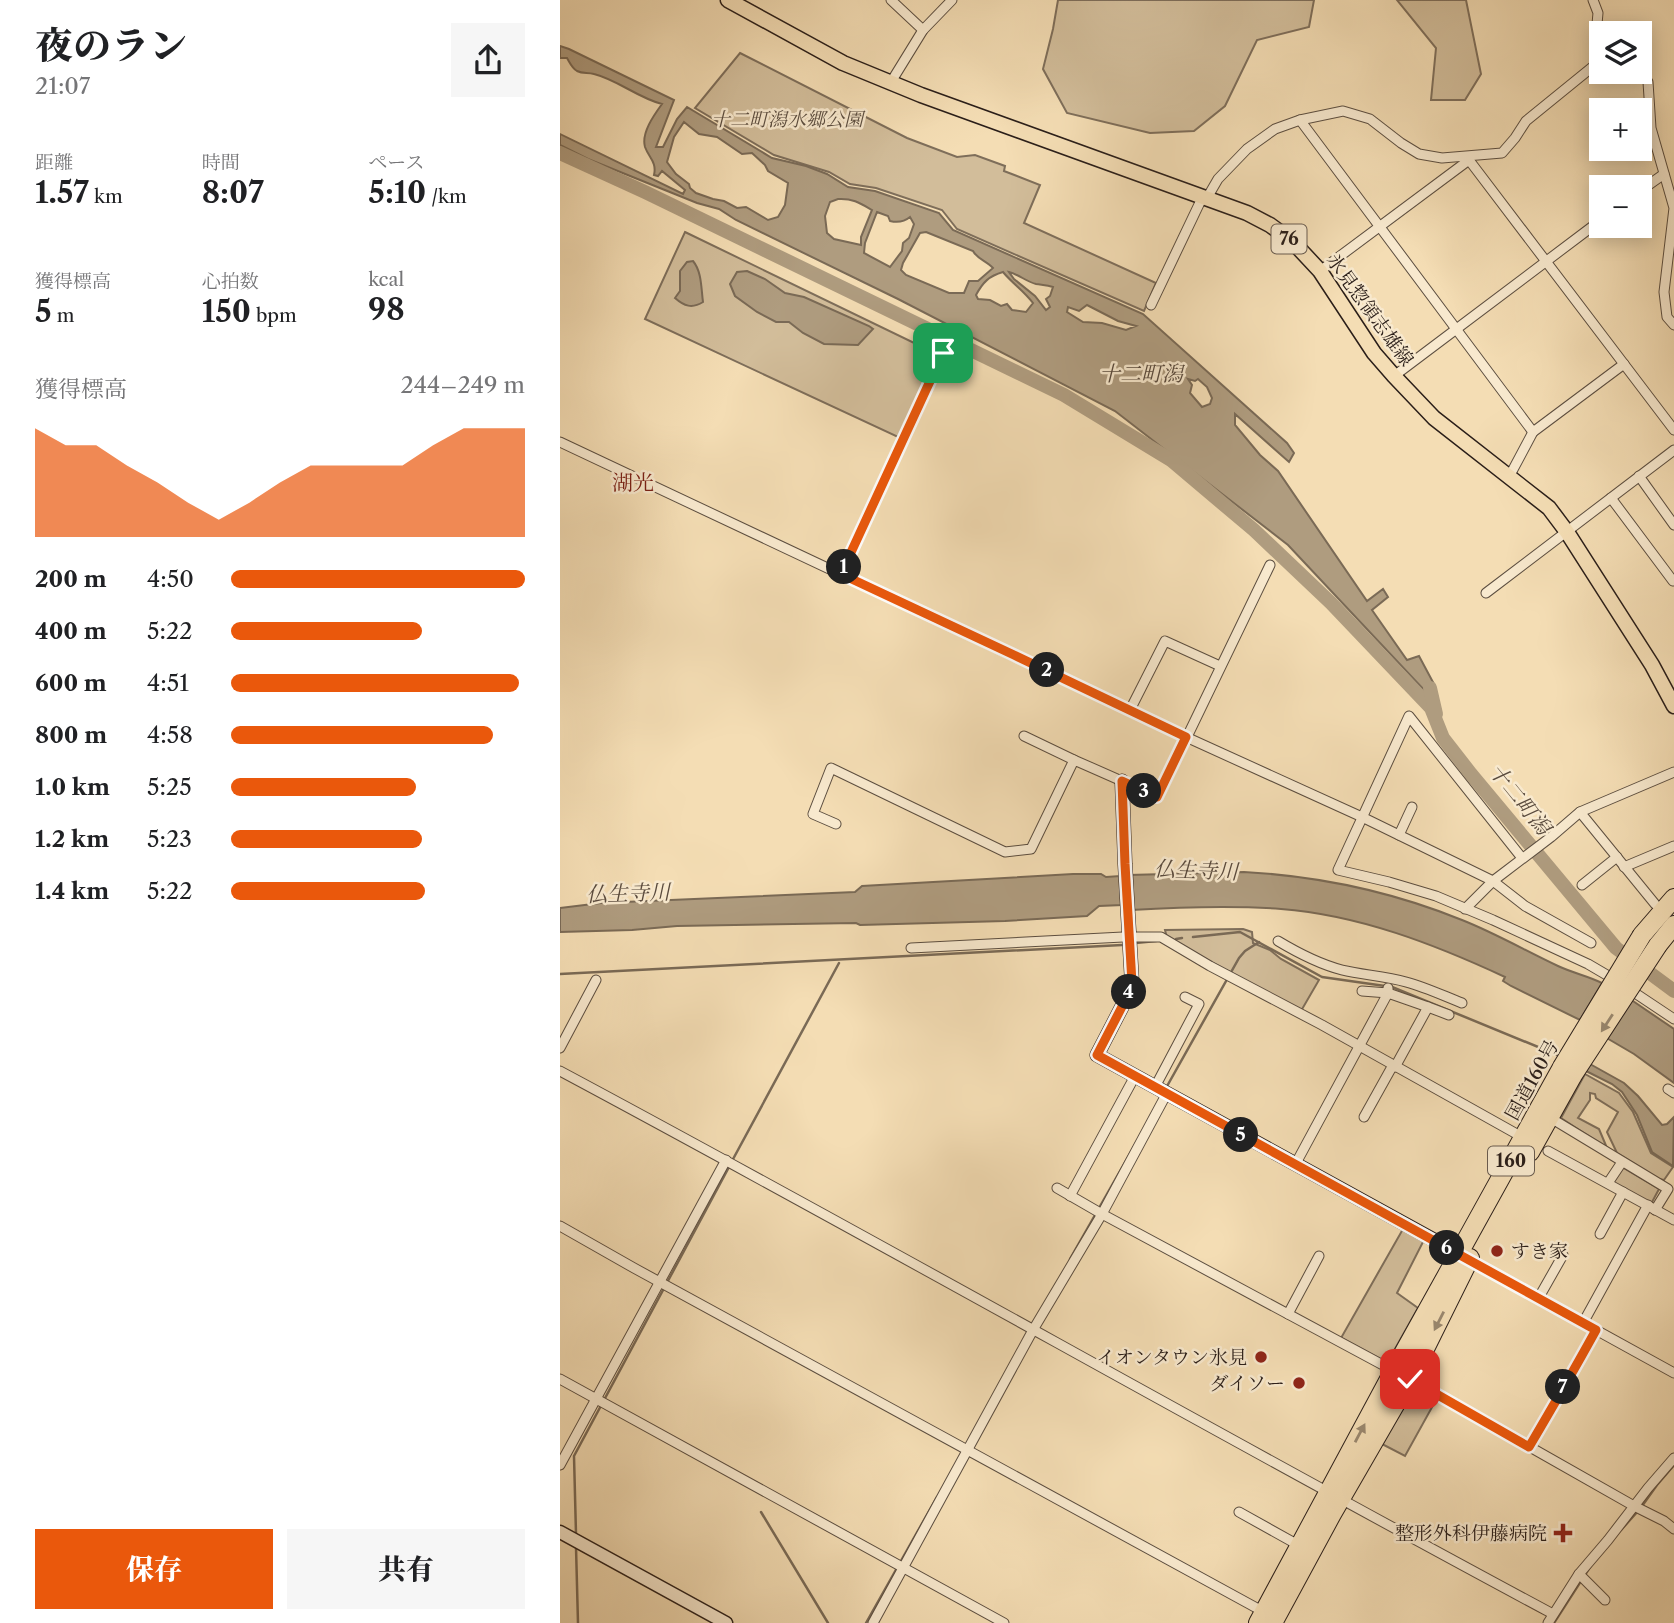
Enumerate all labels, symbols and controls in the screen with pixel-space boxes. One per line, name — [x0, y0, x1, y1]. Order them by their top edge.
map controls — [1589, 21, 1652, 238]
button: layers — [1589, 21, 1652, 84]
text: 夜のラン — [35, 22, 187, 69]
button: share — [451, 23, 525, 97]
text: 21:07 — [35, 72, 90, 100]
button: + — [1589, 98, 1652, 161]
park label: 十二町潟水郷公園 — [711, 108, 866, 131]
text: 距離 — [35, 151, 73, 174]
text: 時間 — [202, 151, 240, 174]
text: ペース — [368, 151, 424, 174]
text: 1.57 — [35, 174, 89, 211]
text: 8:07 — [202, 174, 264, 211]
text: 5:10 — [368, 174, 426, 211]
button: − — [1589, 175, 1652, 238]
text: km — [89, 185, 123, 208]
text: /km — [426, 185, 467, 208]
road number: 76 — [1272, 225, 1306, 254]
street label: 氷見惣領志雄線 — [1322, 249, 1418, 371]
text: kcal — [368, 268, 404, 291]
text: 獲得標高 — [35, 270, 111, 293]
text: 心拍数 — [202, 270, 259, 293]
text: 98 — [368, 291, 405, 328]
text: 5 — [35, 293, 52, 330]
text: 150 — [202, 293, 251, 330]
text: m — [52, 304, 74, 327]
text: bpm — [251, 304, 297, 327]
pin — [913, 323, 973, 383]
icon: arrive — [924, 334, 962, 372]
water label: 十二町潟 — [1099, 361, 1186, 386]
text: 244–249 m — [401, 371, 525, 399]
text: 獲得標高 — [35, 375, 127, 403]
district label: 湖光 — [612, 470, 654, 495]
pin: 1 — [826, 550, 862, 584]
text: 1 — [839, 555, 848, 578]
text: 200 m — [35, 565, 107, 593]
text: 4:50 — [147, 565, 194, 593]
text: 400 m — [35, 617, 107, 645]
text: 5:22 — [147, 617, 192, 645]
pin: 2 — [1030, 652, 1064, 688]
text: 2 — [1041, 658, 1052, 681]
text: 600 m — [35, 669, 107, 697]
text: 4:51 — [147, 669, 189, 697]
text: 800 m — [35, 721, 107, 749]
text: 4:58 — [147, 721, 193, 749]
water label: 十二町潟 — [1484, 758, 1558, 842]
text: 1.0 km — [35, 773, 110, 801]
text: 5:25 — [147, 773, 192, 801]
pin: 3 — [1126, 774, 1162, 808]
text: 3 — [1138, 779, 1149, 802]
text: 1.2 km — [35, 825, 109, 853]
text: 5:23 — [147, 825, 192, 853]
water label: 仏生寺川 — [1154, 856, 1240, 884]
text: 1.4 km — [35, 877, 109, 905]
text: 5:22 — [147, 877, 192, 905]
water label: 仏生寺川 — [586, 879, 672, 907]
pin: 4 — [1112, 974, 1146, 1010]
text: 4 — [1123, 980, 1134, 1003]
one-way arrow — [1601, 1013, 1614, 1032]
street label: 国道160号 — [1501, 1036, 1563, 1124]
pin: 5 — [1224, 1118, 1258, 1152]
text: 5 — [1235, 1123, 1246, 1146]
road number: 160 — [1488, 1146, 1534, 1176]
pin: 6 — [1430, 1230, 1464, 1266]
text: 6 — [1441, 1236, 1452, 1259]
place label: すき家 — [1511, 1240, 1568, 1263]
marker: すき家 — [1489, 1243, 1505, 1259]
one-way arrow — [1434, 1311, 1445, 1331]
place label: イオンタウン氷見 — [1096, 1346, 1247, 1369]
marker: イオンタウン氷見 — [1253, 1349, 1269, 1365]
pin — [1380, 1349, 1440, 1409]
icon: check — [1391, 1360, 1429, 1398]
pin: 7 — [1546, 1370, 1580, 1404]
place label: ダイソー — [1209, 1372, 1285, 1395]
marker: ダイソー — [1291, 1375, 1307, 1391]
text: 7 — [1558, 1375, 1567, 1398]
one-way arrow — [1355, 1423, 1366, 1443]
place label: 整形外科伊藤病院 — [1395, 1522, 1547, 1545]
marker: 整形外科伊藤病院 — [1553, 1523, 1573, 1543]
button: 保存 — [35, 1529, 273, 1609]
button: 共有 — [287, 1529, 525, 1609]

